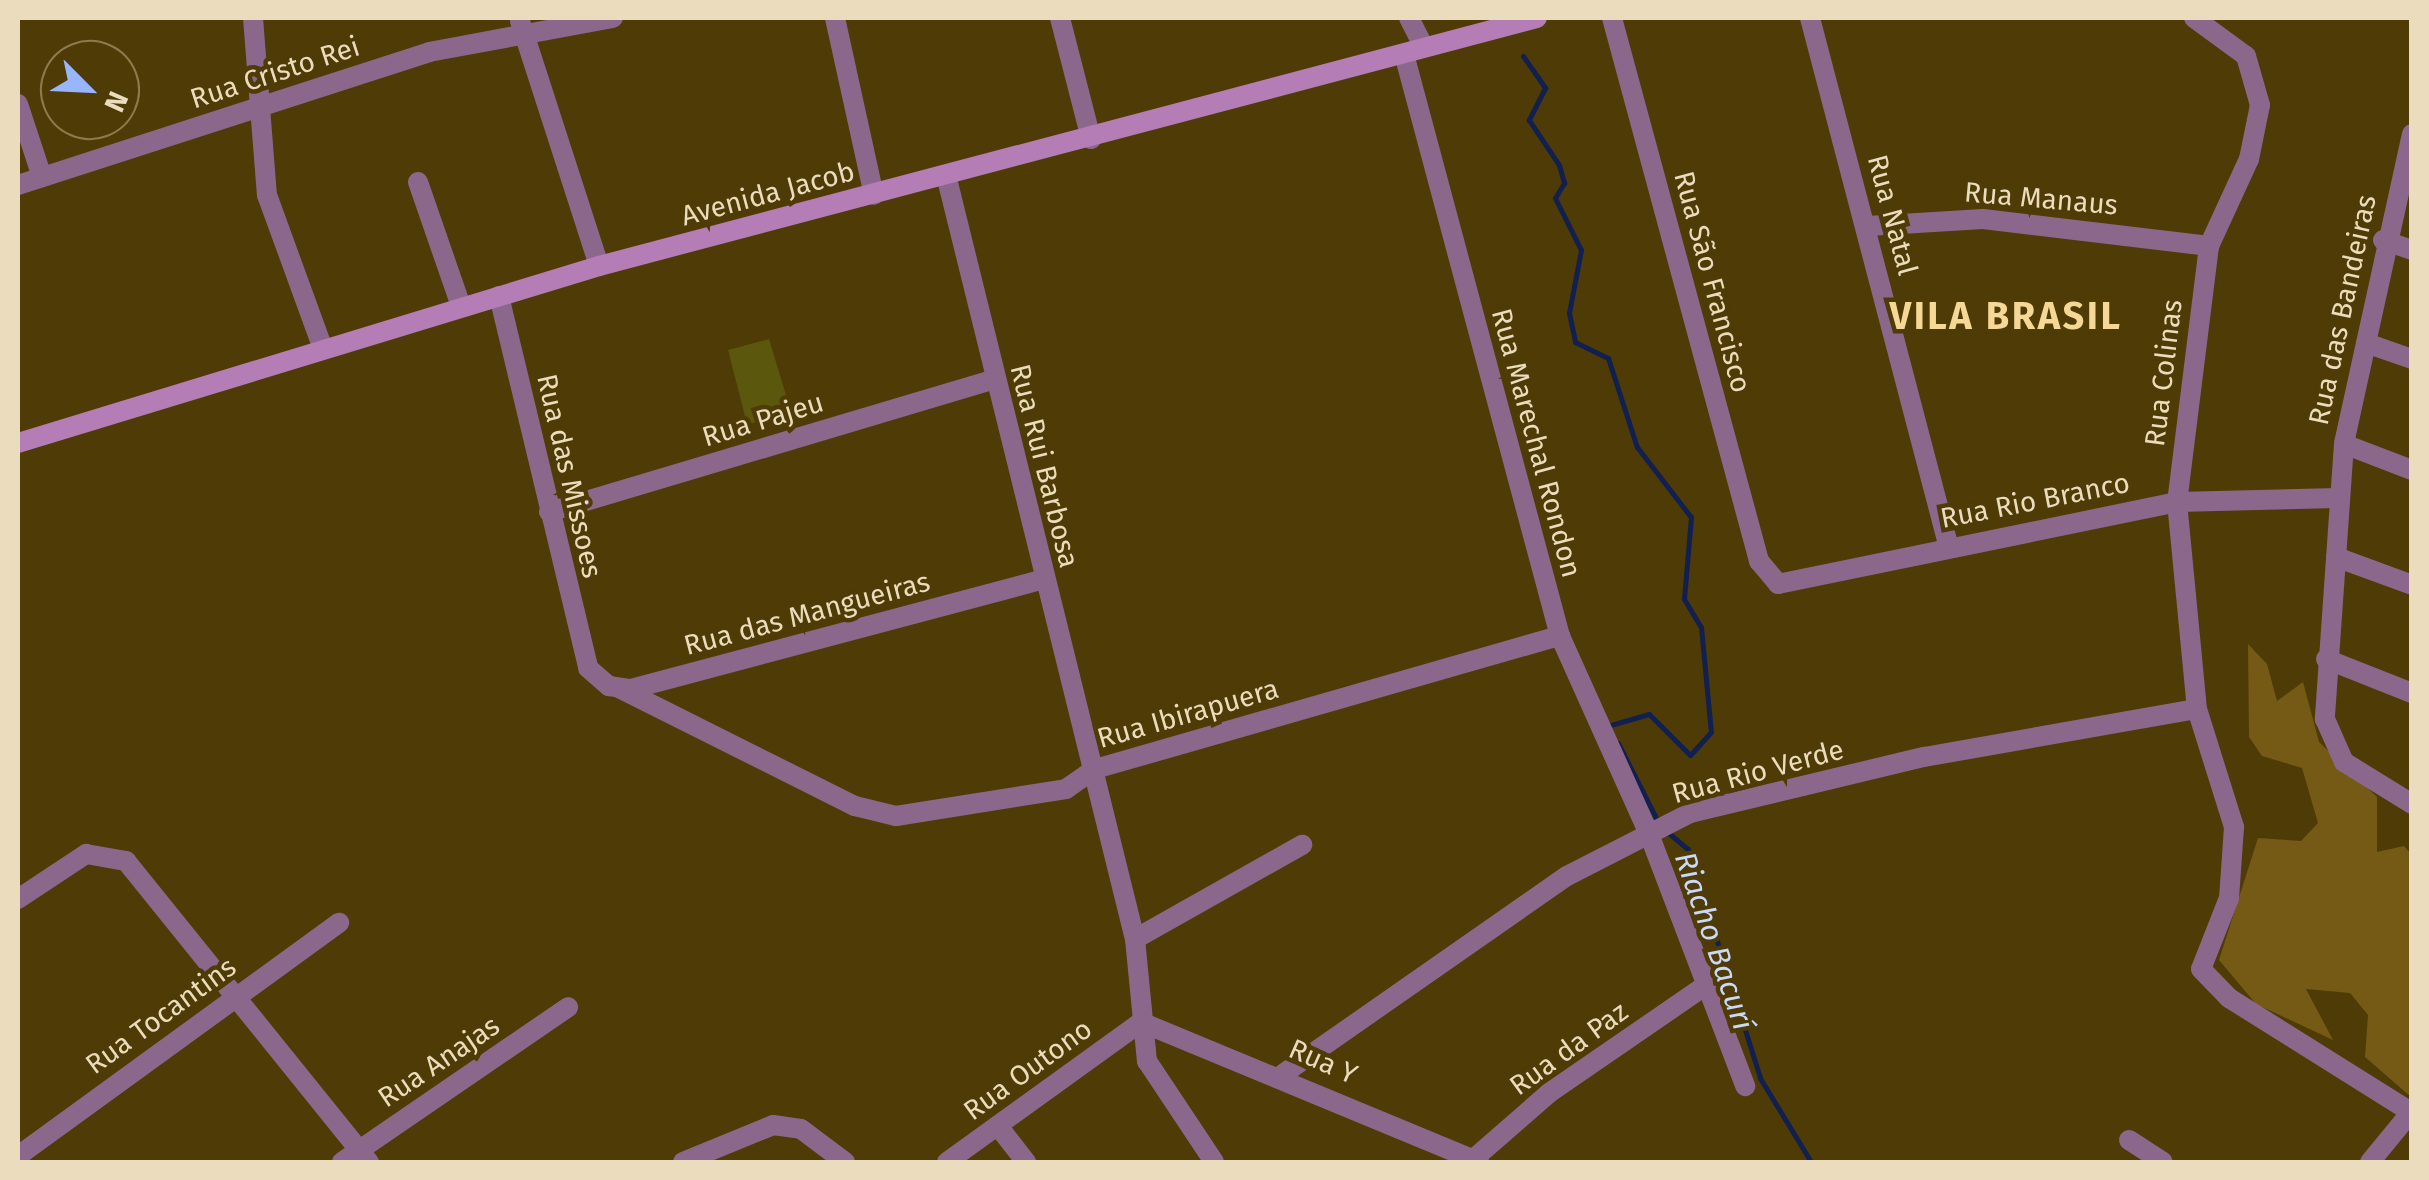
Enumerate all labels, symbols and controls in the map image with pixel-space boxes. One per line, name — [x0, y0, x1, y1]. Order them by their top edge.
street label: Rua Cristo Rei — [186, 30, 364, 116]
north arrow — [40, 40, 140, 140]
text: N — [97, 86, 135, 117]
street label: Rua Natal — [1860, 151, 1924, 279]
street label: Avenida Jacob — [678, 155, 858, 233]
street label: Rua São Francisco — [1666, 168, 1758, 396]
street label: Rua Manaus — [1963, 176, 2119, 222]
street label: Rua das Bandeiras — [2302, 192, 2384, 428]
district label: VILA BRASIL — [1890, 294, 2122, 340]
street label: Rua Colinas — [2138, 298, 2190, 448]
street label: Rua Marechal Rondon — [1484, 305, 1588, 581]
street label: Rua Rui Barbosa — [1002, 361, 1086, 571]
street label: Rua das Missoes — [529, 371, 609, 581]
street label: Rua Pajeu — [698, 386, 828, 454]
street label: Rua Rio Branco — [1937, 466, 2133, 536]
street label: Rua das Mangueiras — [680, 565, 934, 663]
street label: Rua Ibirapuera — [1093, 672, 1283, 756]
street label: Rua Rio Verde — [1668, 733, 1848, 811]
water label: Riacho Bacurí — [1667, 847, 1761, 1035]
street label: Rua Tocantins — [79, 950, 243, 1082]
street label: Rua da Paz — [1504, 995, 1634, 1103]
street label: Rua Anajas — [372, 1009, 506, 1115]
street label: Rua Outono — [957, 1012, 1099, 1128]
street label: Rua Y — [1284, 1032, 1362, 1092]

